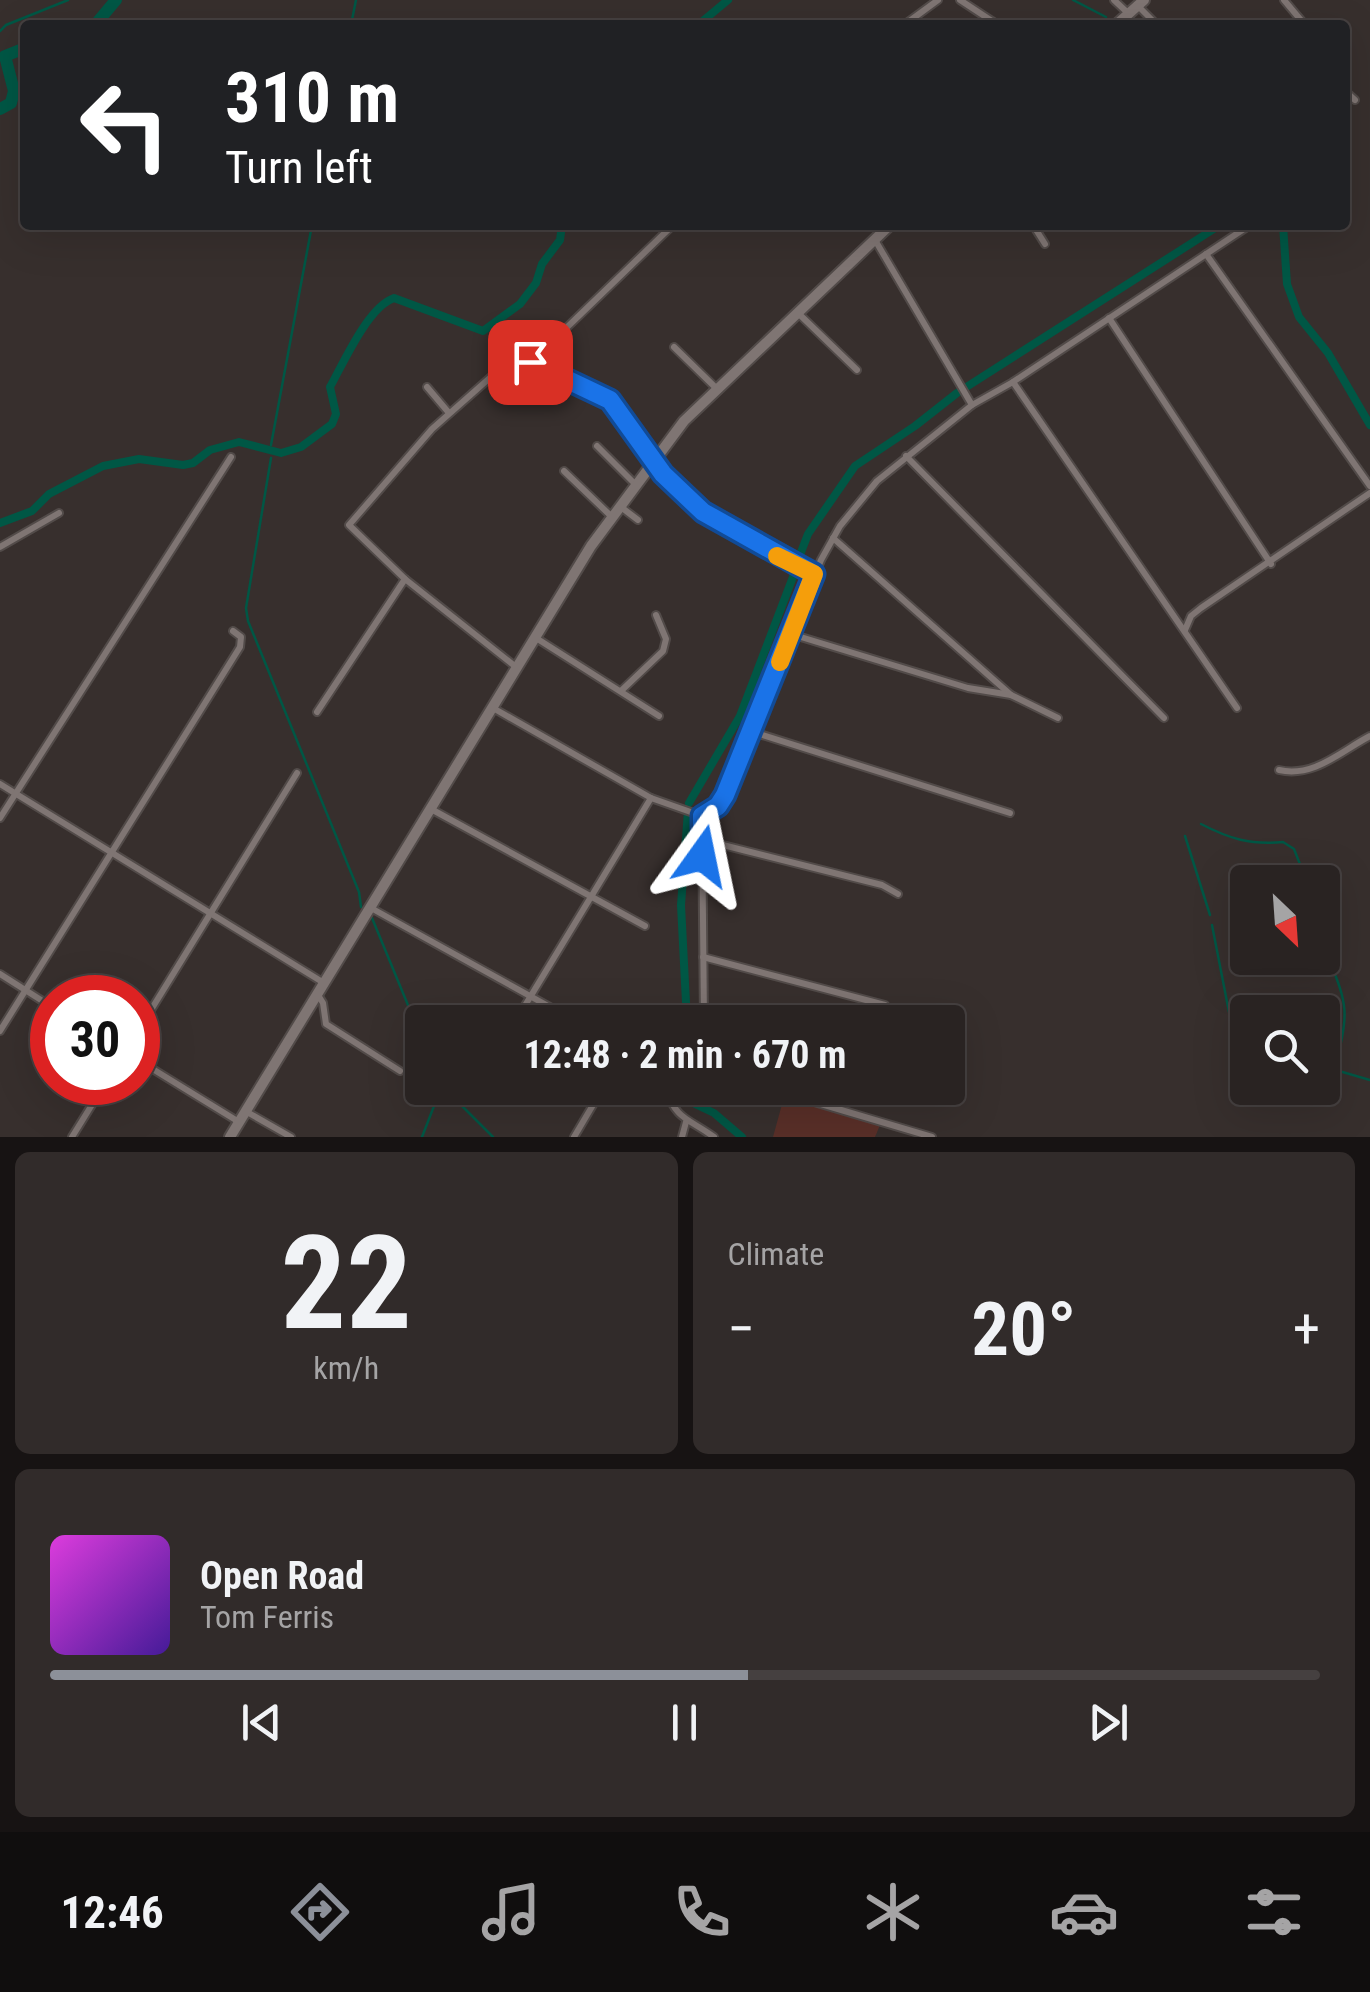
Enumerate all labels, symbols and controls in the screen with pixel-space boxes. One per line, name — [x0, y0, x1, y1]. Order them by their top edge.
text: 310 m — [225, 57, 399, 139]
icon: left — [60, 60, 190, 190]
text: Turn left — [225, 141, 373, 194]
pin — [488, 320, 573, 405]
icon: arrive — [503, 335, 558, 390]
position arrow — [650, 804, 754, 908]
north arrow — [1230, 865, 1340, 975]
map controls — [1230, 865, 1340, 1105]
speed limit sign: 30 — [30, 975, 160, 1105]
button: search — [1230, 995, 1340, 1105]
text: 12:48 · 2 min · 670 m — [524, 1033, 846, 1077]
text: 22 — [281, 1207, 412, 1360]
text: Climate — [728, 1235, 824, 1273]
text: 20° — [971, 1285, 1076, 1373]
text: − — [728, 1297, 755, 1361]
text: + — [1293, 1297, 1320, 1361]
text: km/h — [313, 1349, 379, 1387]
text: Open Road — [200, 1554, 364, 1598]
text: Tom Ferris — [200, 1598, 334, 1636]
icon: previous — [234, 1695, 289, 1750]
icon: pause — [657, 1695, 712, 1750]
icon: next — [1081, 1695, 1136, 1750]
icon: directions — [285, 1877, 355, 1947]
icon: music — [476, 1877, 546, 1947]
icon: phone — [667, 1877, 737, 1947]
icon: climate — [858, 1877, 928, 1947]
icon: car — [1049, 1877, 1119, 1947]
icon: filters — [1239, 1877, 1309, 1947]
text: 12:46 — [60, 1886, 164, 1939]

